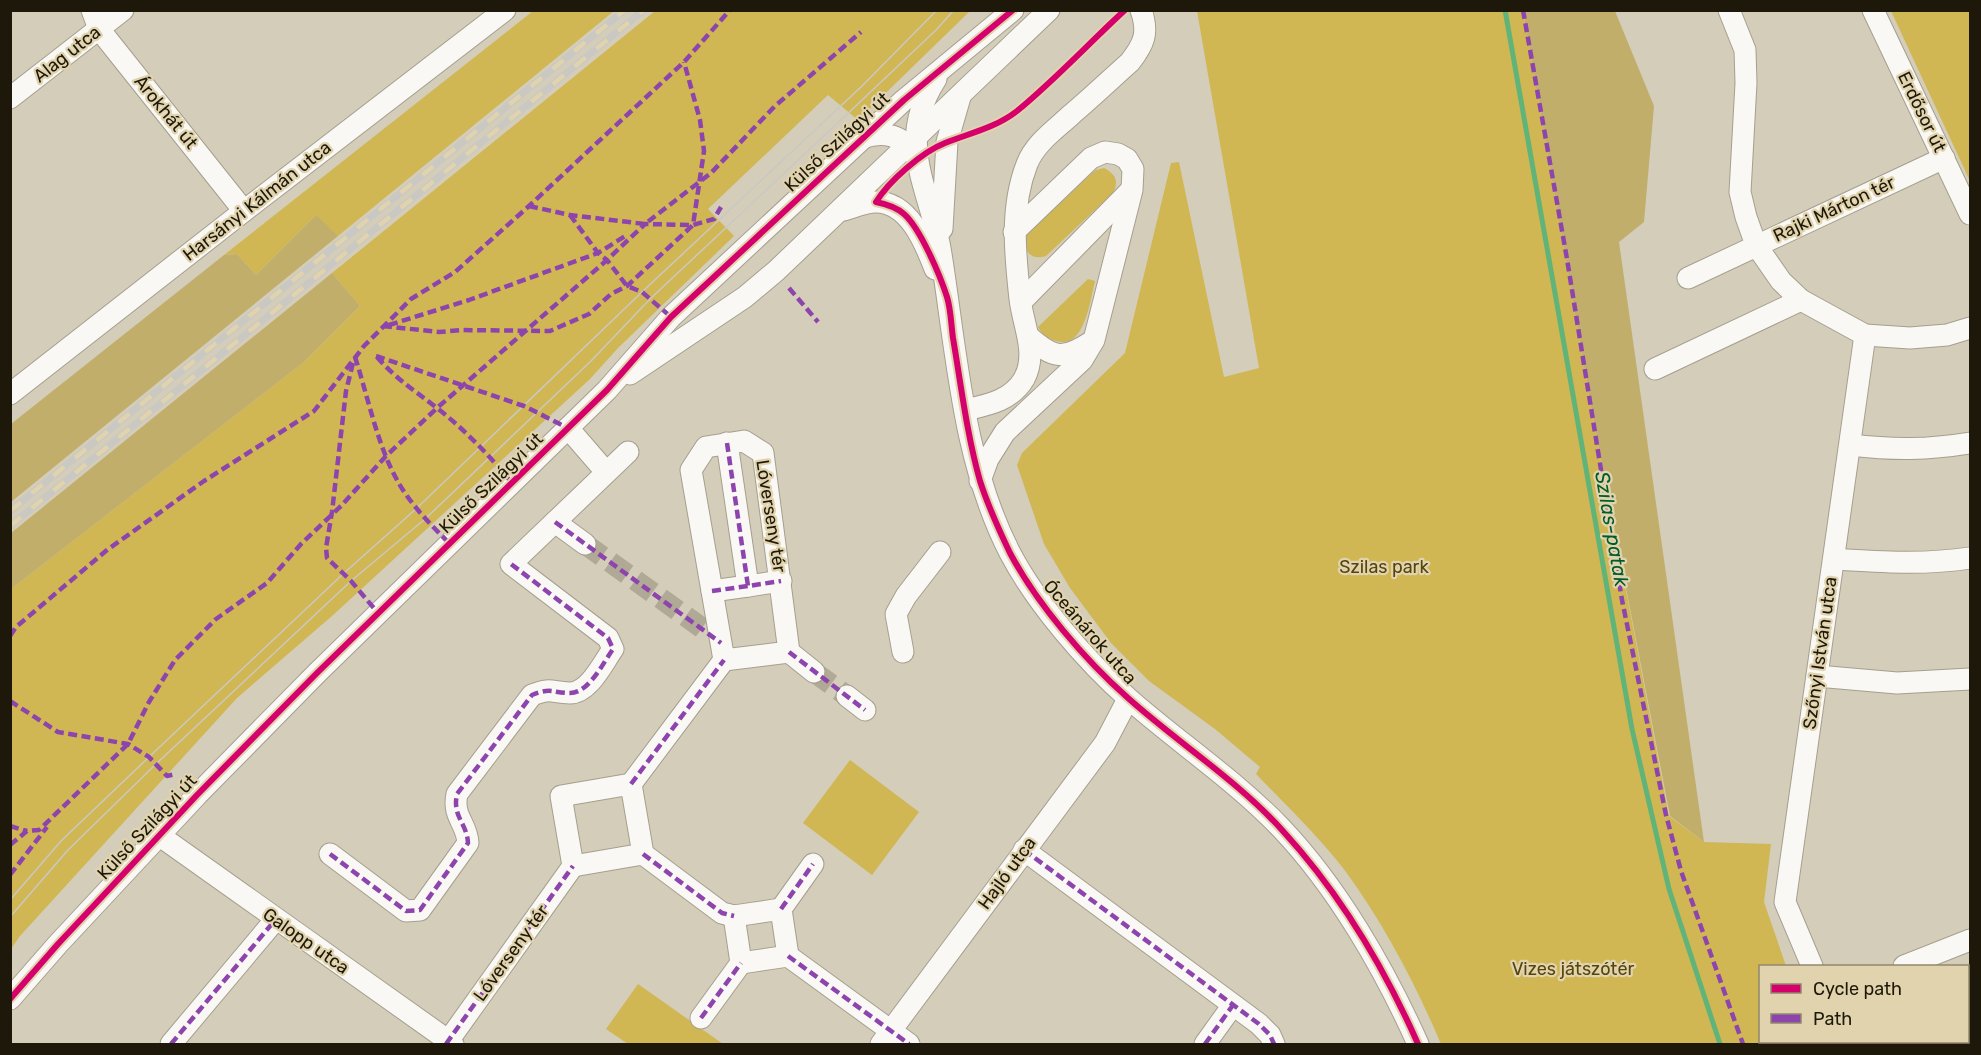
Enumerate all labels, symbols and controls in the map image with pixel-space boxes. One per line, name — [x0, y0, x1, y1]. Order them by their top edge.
street label: Alag utca — [29, 21, 105, 87]
street label: Erdősor út — [1893, 68, 1951, 156]
street label: Árokhát út — [130, 71, 202, 153]
street label: Külső Szilágyi út — [780, 88, 894, 196]
street label: Harsányi Kálmán utca — [178, 136, 336, 266]
street label: Rajki Márton tér — [1770, 171, 1899, 247]
street label: Külső Szilágyi út — [434, 428, 548, 538]
street label: Lóverseny tér — [751, 458, 791, 574]
water label: Szilas-patak — [1590, 469, 1634, 589]
park label: Szilas park — [1339, 556, 1429, 578]
street label: Óceánárok utca — [1039, 575, 1141, 689]
street label: Szőnyi István utca — [1798, 575, 1842, 731]
street label: Külső Szilágyi út — [93, 770, 201, 884]
street label: Hajló utca — [973, 832, 1041, 914]
street label: Lóverseny tér — [469, 900, 553, 1006]
street label: Galopp utca — [259, 903, 353, 979]
park label: Vizes játszótér — [1512, 958, 1635, 980]
legend — [1759, 965, 1969, 1043]
text: Cycle path — [1813, 978, 1902, 1000]
text: Path — [1813, 1008, 1852, 1030]

